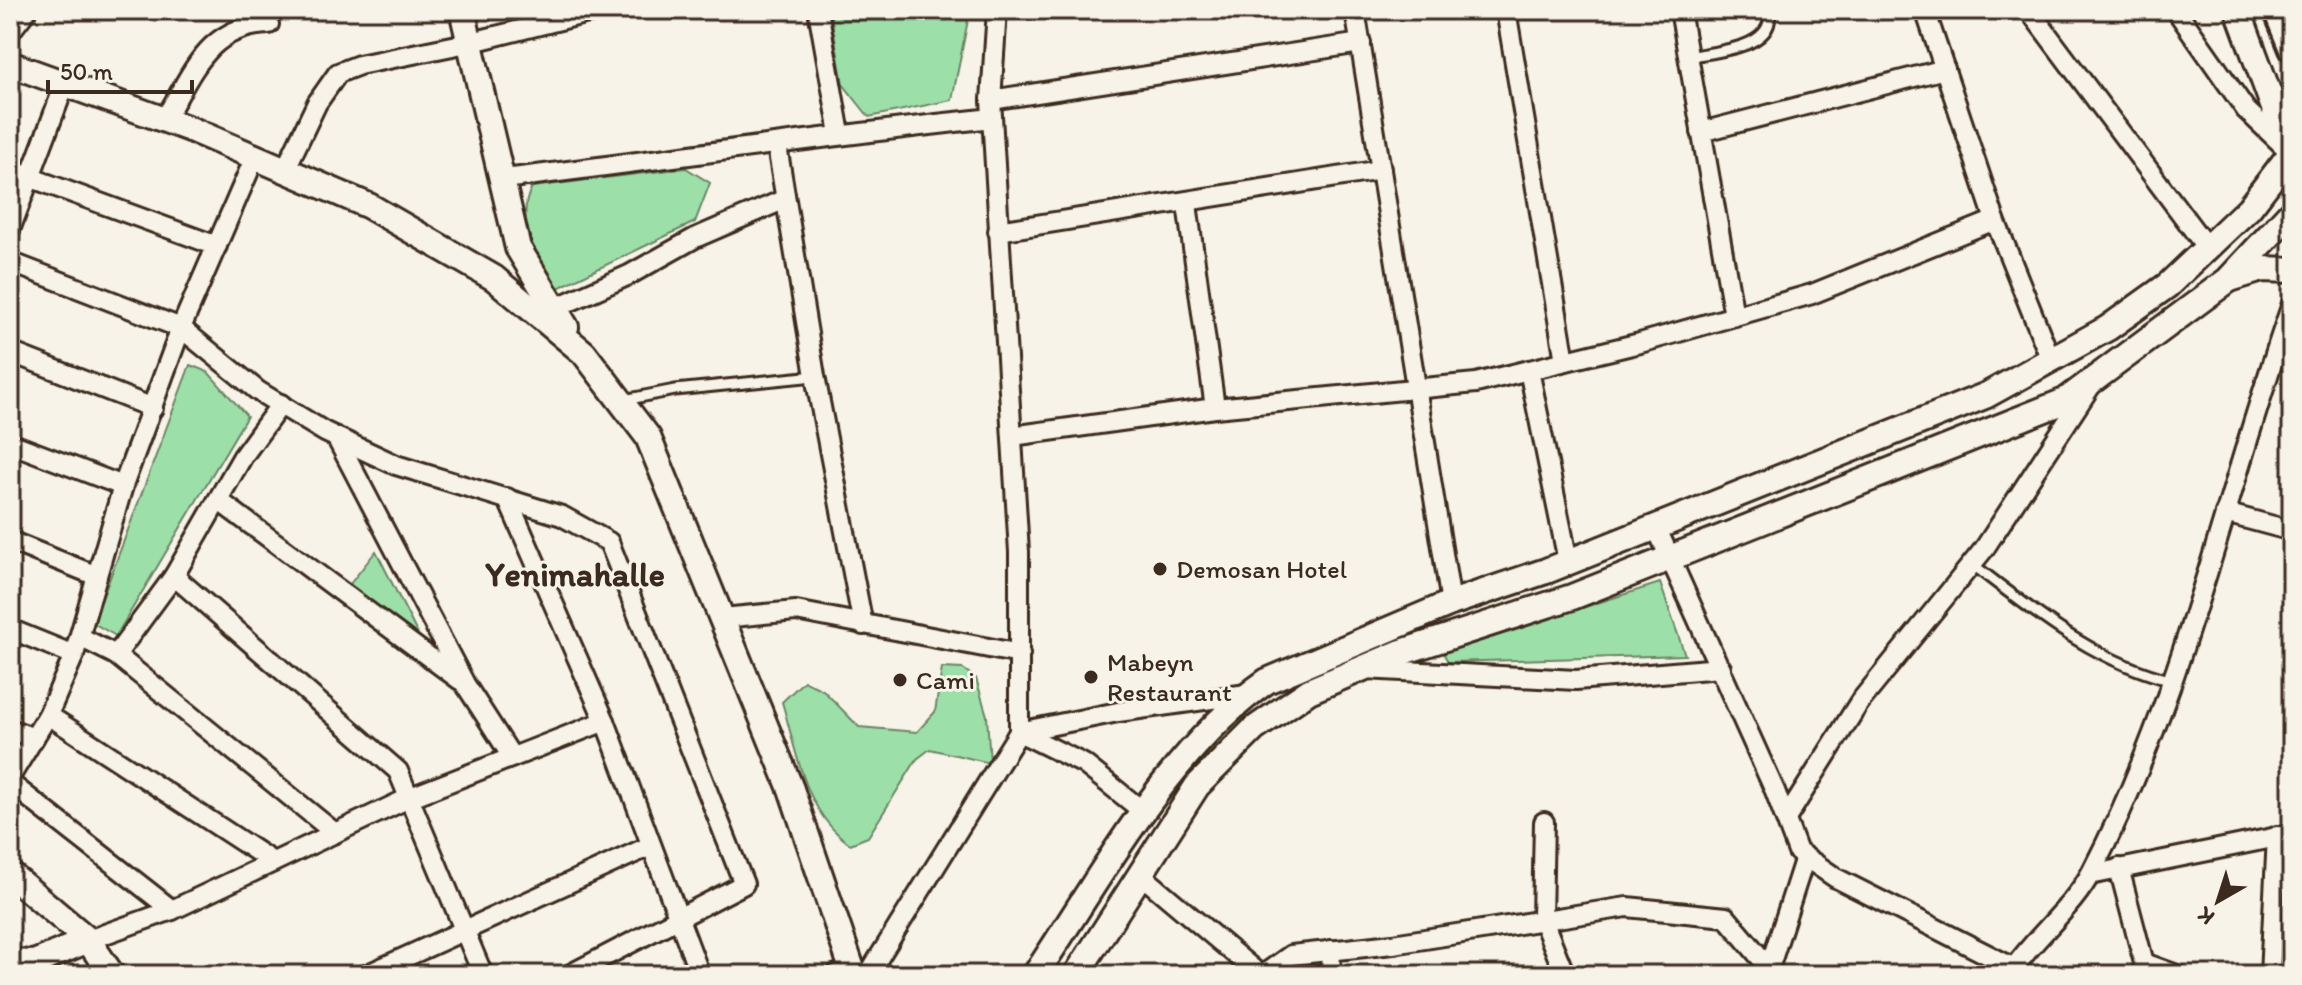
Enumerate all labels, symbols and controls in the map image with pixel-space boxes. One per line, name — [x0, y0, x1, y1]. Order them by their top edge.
scale bar — [48, 44, 192, 94]
text: 50 m — [60, 57, 113, 86]
place label: Demosan Hotel — [1176, 553, 1347, 585]
district label: Yenimahalle — [485, 554, 665, 595]
marker: Demosan Hotel — [1151, 560, 1169, 578]
place label: Mabeyn Restaurant — [1107, 646, 1232, 708]
place label: Cami — [916, 664, 975, 696]
marker: Mabeyn Restaurant — [1082, 668, 1100, 686]
marker: Cami — [891, 671, 909, 689]
north arrow — [2178, 861, 2258, 941]
text: K — [2191, 901, 2220, 931]

